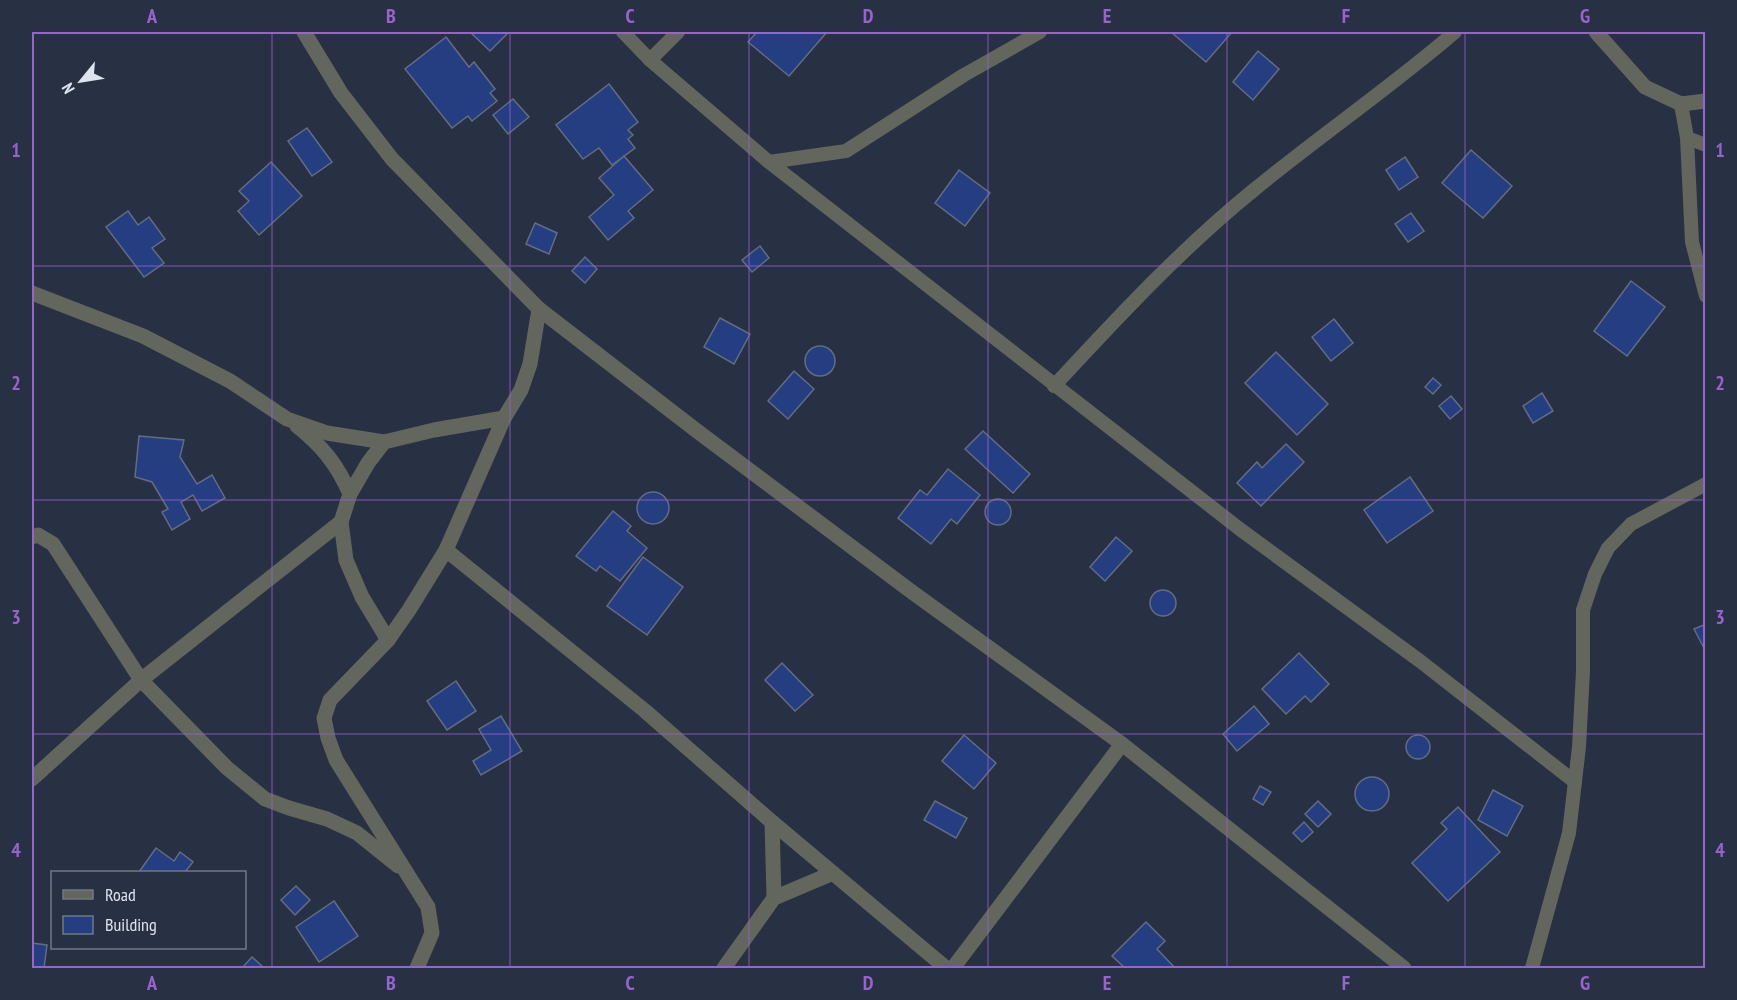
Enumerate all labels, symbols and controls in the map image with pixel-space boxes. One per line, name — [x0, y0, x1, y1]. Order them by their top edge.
text: A — [146, 3, 158, 29]
text: B — [386, 3, 396, 29]
text: C — [625, 3, 635, 29]
text: D — [863, 3, 874, 29]
text: E — [1103, 3, 1111, 29]
text: F — [1342, 3, 1350, 29]
text: G — [1580, 3, 1590, 29]
north arrow — [51, 51, 111, 111]
text: N — [57, 80, 79, 97]
text: 1 — [11, 137, 21, 163]
text: 1 — [1715, 137, 1725, 163]
text: 2 — [11, 370, 21, 396]
text: 2 — [1715, 370, 1725, 396]
text: 3 — [11, 604, 21, 630]
text: 3 — [1715, 604, 1725, 630]
text: 4 — [11, 837, 21, 863]
text: 4 — [1715, 837, 1725, 863]
legend — [51, 871, 246, 949]
text: Road — [105, 883, 136, 906]
text: Building — [105, 913, 157, 936]
text: A — [146, 970, 158, 996]
text: B — [386, 970, 396, 996]
text: C — [625, 970, 635, 996]
text: D — [863, 970, 874, 996]
text: E — [1103, 970, 1111, 996]
text: F — [1342, 970, 1350, 996]
text: G — [1580, 970, 1590, 996]

